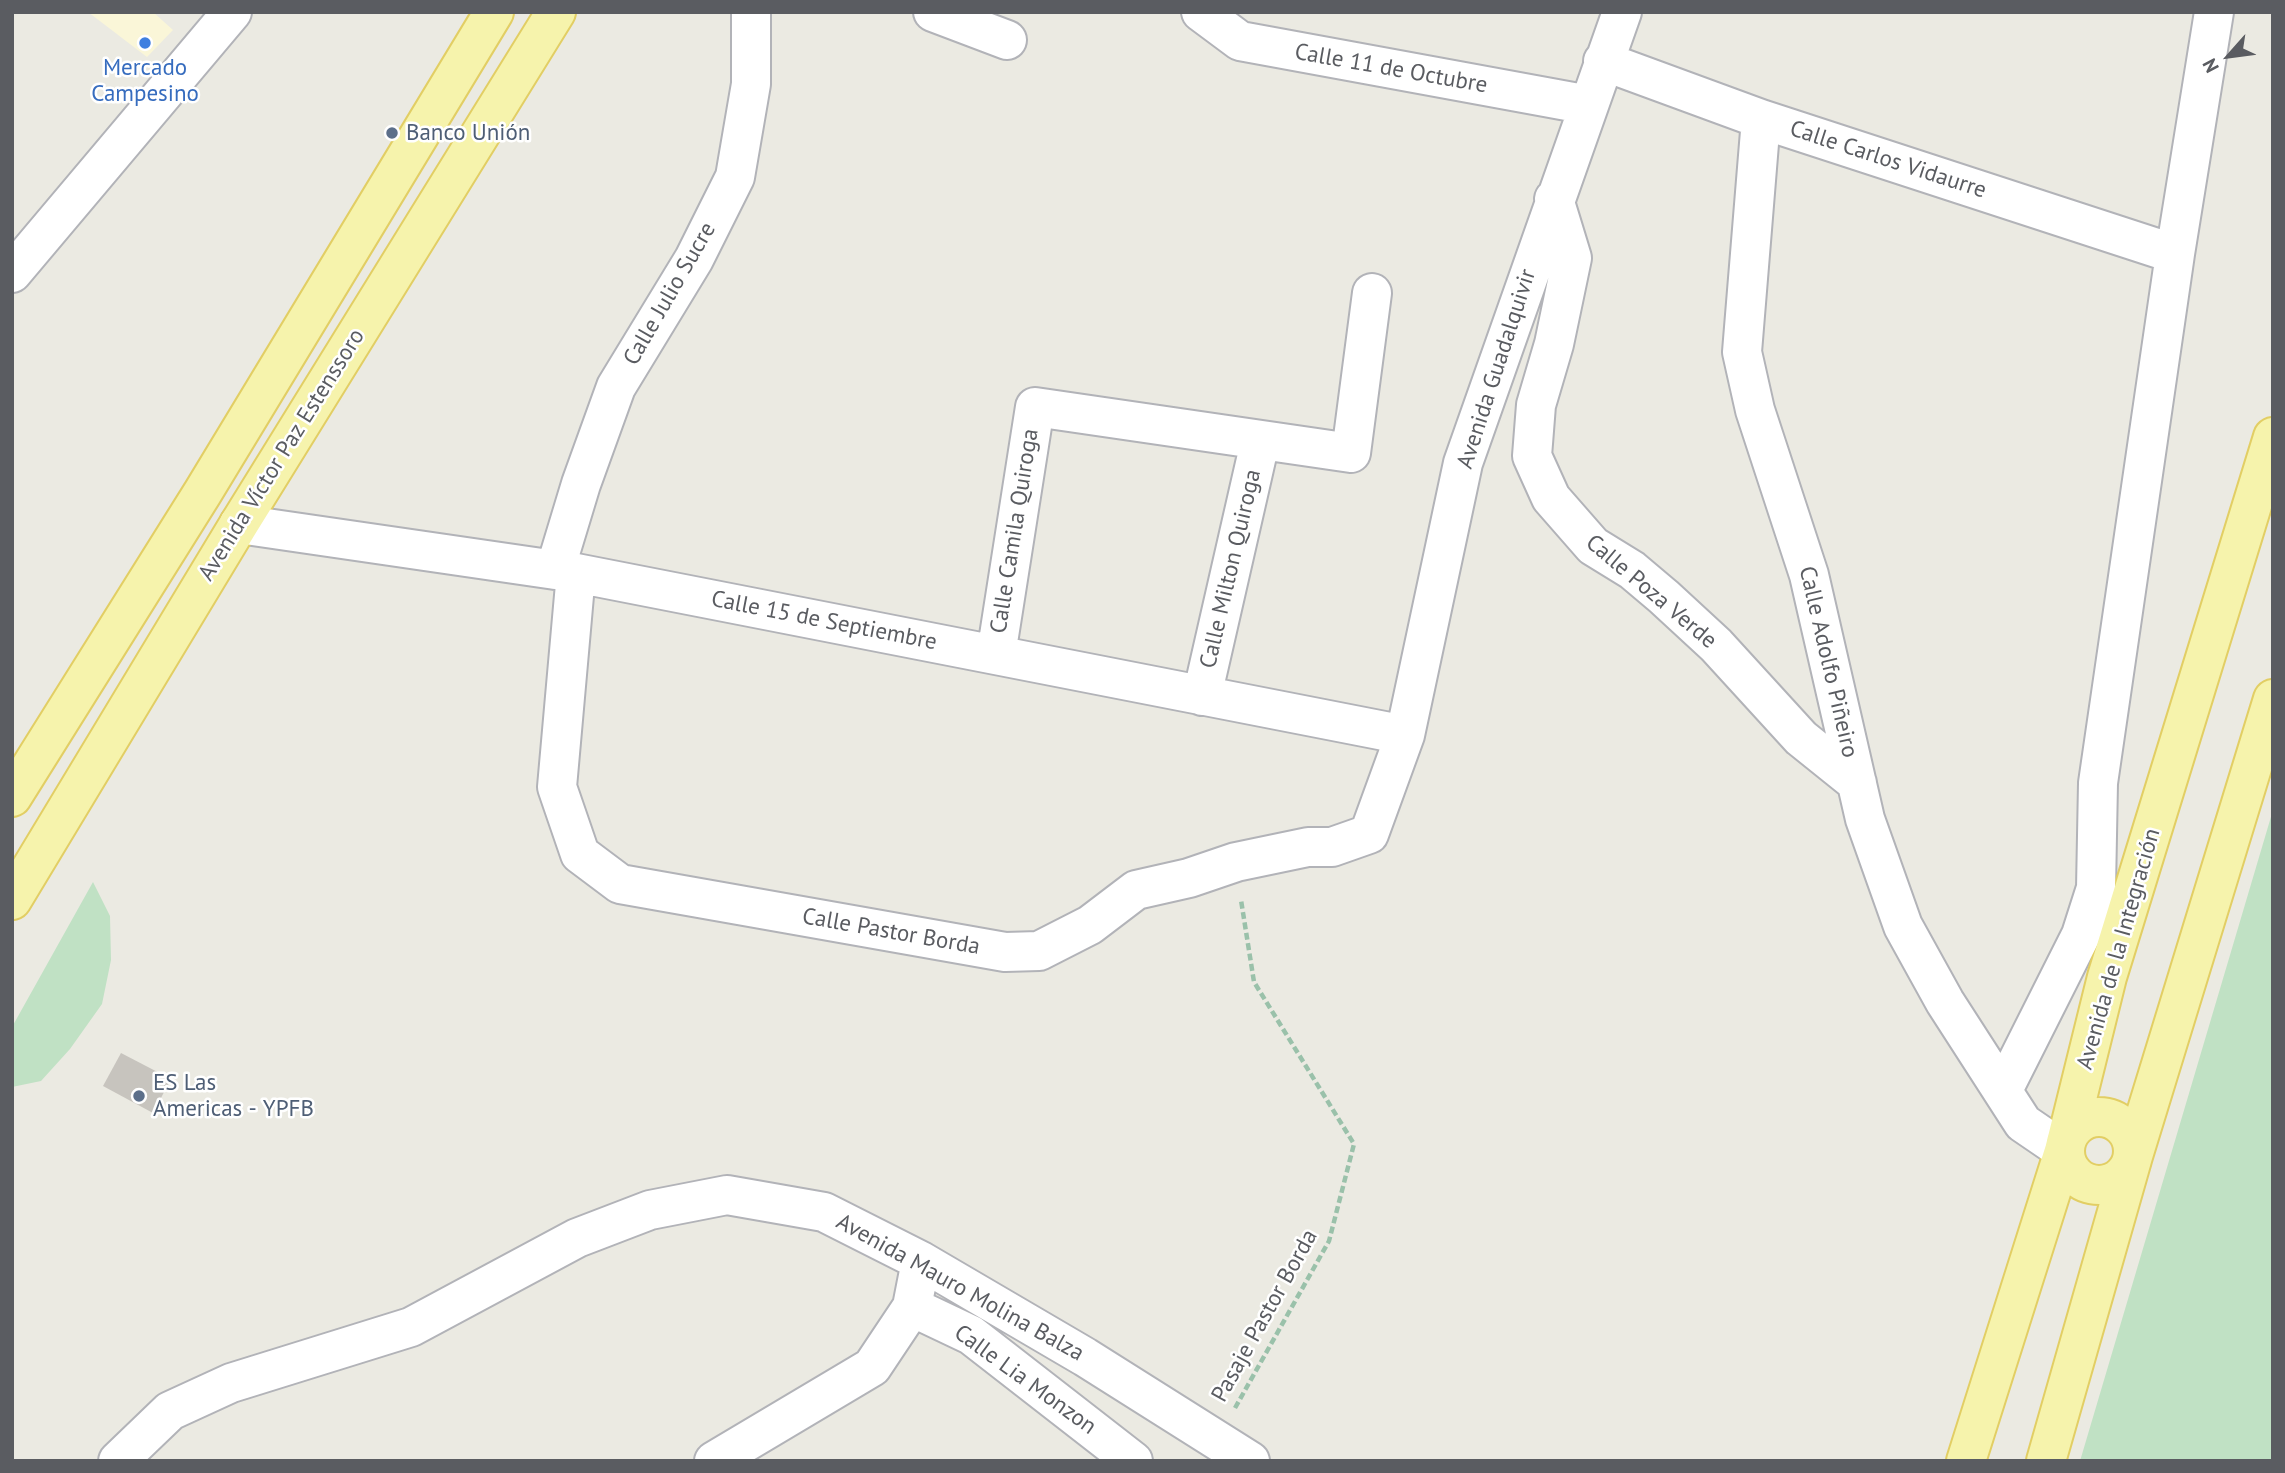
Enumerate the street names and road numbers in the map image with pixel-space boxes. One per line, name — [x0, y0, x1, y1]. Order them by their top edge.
street label: Calle 11 de Octubre — [1293, 38, 1489, 100]
street label: Calle Carlos Vidaurre — [1786, 115, 1990, 205]
street label: Calle Julio Sucre — [618, 218, 722, 370]
street label: Avenida Guadalquivir — [1452, 266, 1542, 472]
street label: Avenida Víctor Paz Estenssoro — [193, 324, 371, 586]
street label: Calle Camila Quiroga — [985, 427, 1045, 635]
street label: Calle Milton Quiroga — [1195, 467, 1267, 671]
street label: Calle Poza Verde — [1580, 529, 1722, 655]
street label: Calle Adolfo Piñeiro — [1793, 564, 1863, 760]
street label: Calle 15 de Septiembre — [709, 586, 939, 656]
street label: Avenida de la Integración — [2071, 825, 2167, 1073]
street label: Calle Pastor Borda — [800, 903, 982, 961]
street label: Avenida Mauro Molina Balza — [831, 1208, 1089, 1368]
street label: Pasaje Pastor Borda — [1206, 1225, 1324, 1407]
street label: Calle Lia Monzon — [949, 1319, 1101, 1441]

